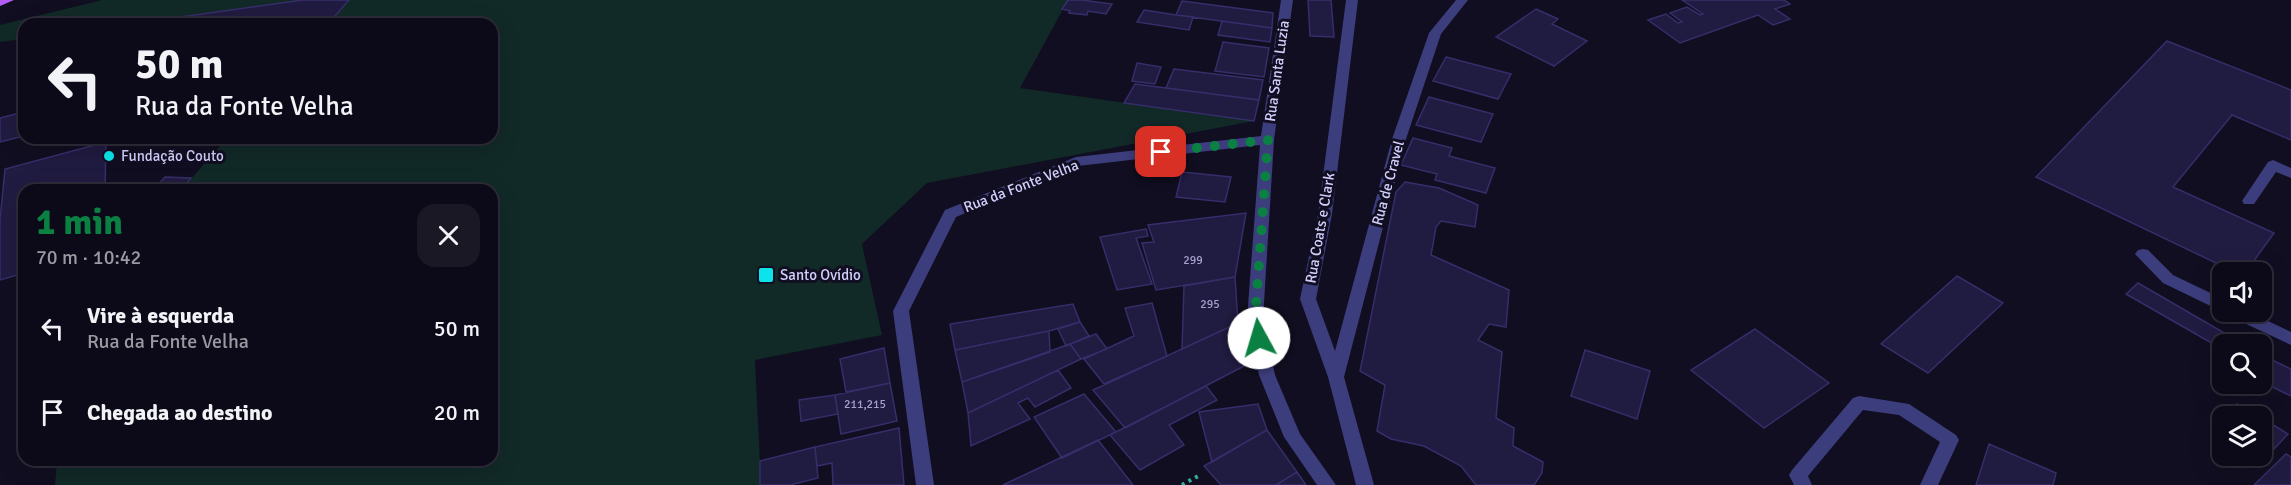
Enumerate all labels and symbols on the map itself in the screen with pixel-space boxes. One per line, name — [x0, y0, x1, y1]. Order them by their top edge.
street label: Rua Santa Luzia — [1261, 19, 1293, 123]
pin — [1135, 126, 1186, 177]
street label: Rua de Cravel — [1368, 139, 1408, 227]
place label: Fundação Couto — [121, 147, 224, 165]
marker: Fundação Couto — [102, 149, 116, 163]
street label: Rua da Fonte Velha — [961, 156, 1081, 216]
street label: Rua Coats e Clark — [1301, 171, 1339, 285]
house number: 299 — [1183, 253, 1203, 268]
marker: Santo Ovídio — [757, 266, 775, 284]
place label: Santo Ovídio — [780, 266, 861, 284]
house number: 295 — [1200, 297, 1220, 312]
position arrow — [1227, 306, 1291, 370]
house number: 211,215 — [844, 397, 886, 412]

